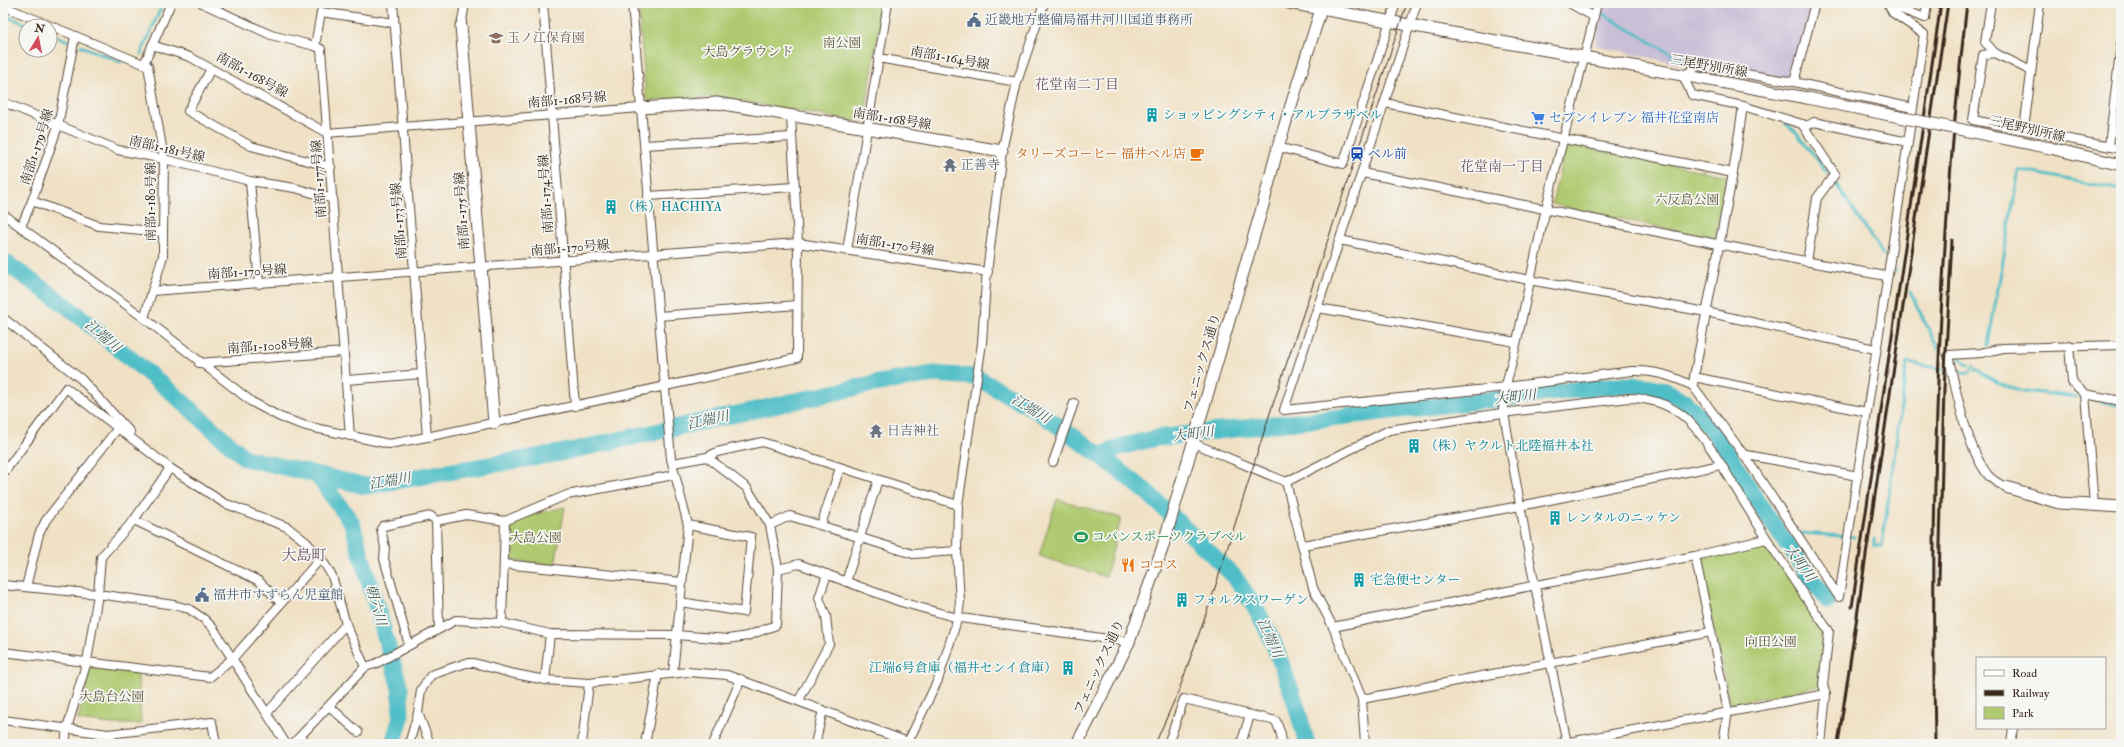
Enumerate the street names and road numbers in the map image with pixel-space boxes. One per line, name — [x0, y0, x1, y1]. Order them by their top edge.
street label: 南部1-164号線 — [909, 43, 991, 73]
street label: 南部1-168号線 — [213, 49, 291, 101]
street label: 三尾野別所線 — [1669, 51, 1749, 81]
street label: 南部1-168号線 — [527, 89, 607, 111]
street label: 南部1-168号線 — [852, 105, 932, 133]
street label: 南部1-179号線 — [17, 107, 57, 187]
street label: 三尾野別所線 — [1987, 112, 2067, 146]
street label: 南部1-181号線 — [127, 132, 207, 166]
street label: 南部1-177号線 — [308, 139, 330, 219]
street label: 南部1-174号線 — [535, 154, 557, 234]
street label: 南部1-180号線 — [143, 162, 159, 242]
street label: 南部1-175号線 — [451, 171, 473, 251]
street label: 南部1-173号線 — [388, 182, 410, 260]
street label: 南部1-170号線 — [855, 231, 935, 259]
street label: 南部1-170号線 — [530, 237, 610, 259]
street label: 南部1-170号線 — [207, 261, 287, 283]
street label: フェニックス通り — [1180, 311, 1224, 415]
street label: 南部1-1008号線 — [226, 335, 314, 357]
street label: フェニックス通り — [1070, 617, 1128, 717]

